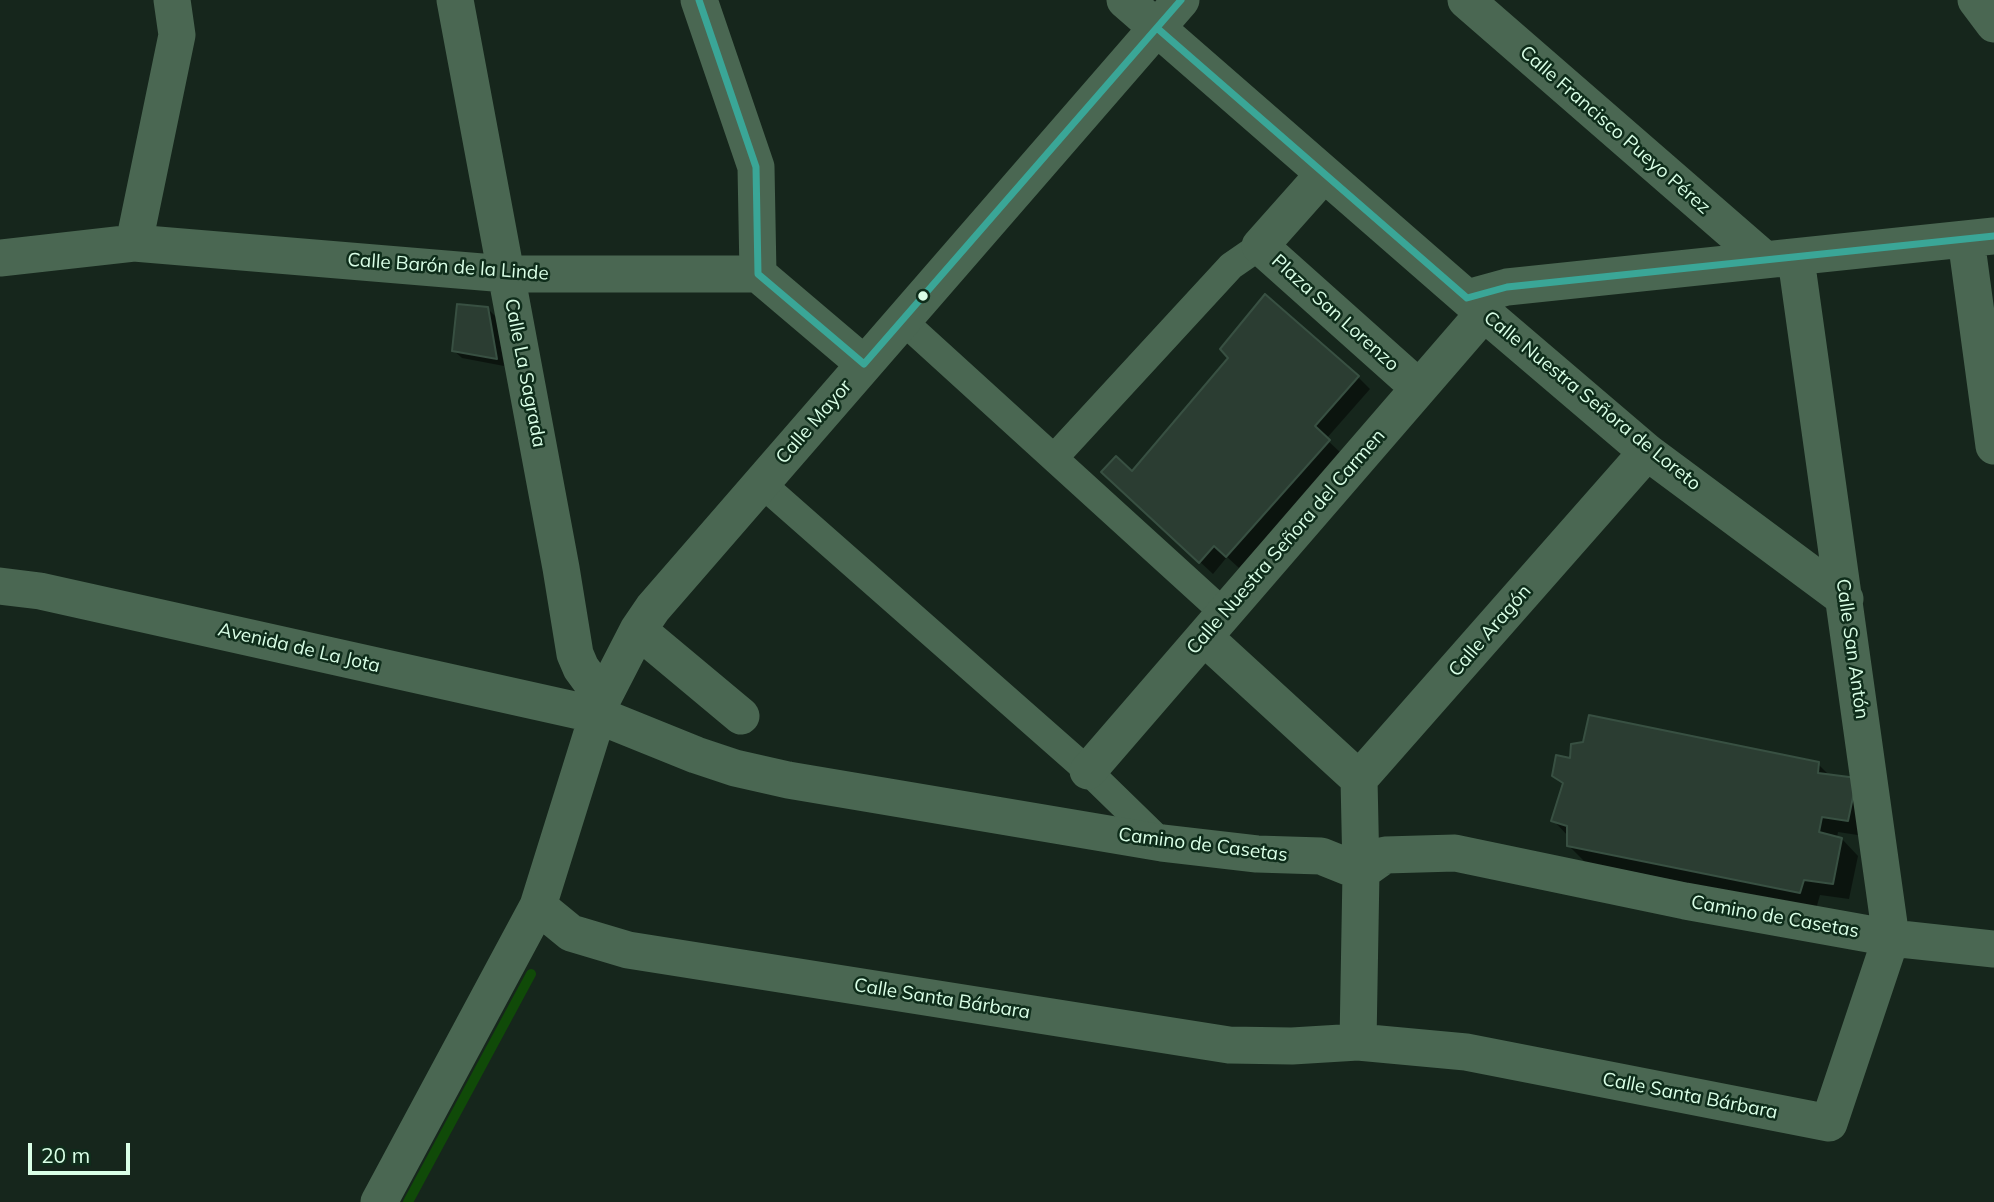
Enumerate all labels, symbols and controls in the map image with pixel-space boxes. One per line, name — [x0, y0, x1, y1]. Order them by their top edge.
street label: Calle Francisco Pueyo Pérez — [1515, 41, 1715, 219]
street label: Calle Barón de la Linde — [347, 249, 549, 285]
street label: Plaza San Lorenzo — [1267, 250, 1403, 376]
unlabelled marker — [916, 289, 930, 303]
street label: Calle La Sagrada — [499, 297, 551, 449]
street label: Calle Nuestra Señora de Loreto — [1479, 306, 1705, 496]
street label: Calle Mayor — [771, 375, 857, 469]
street label: Calle Nuestra Señora del Carmen — [1182, 425, 1390, 659]
street label: Calle San Antón — [1831, 577, 1873, 721]
street label: Calle Aragón — [1444, 580, 1536, 682]
street label: Avenida de La Jota — [216, 618, 382, 678]
street label: Camino de Casetas — [1117, 823, 1289, 867]
street label: Camino de Casetas — [1689, 891, 1861, 943]
street label: Calle Santa Bárbara — [852, 974, 1032, 1024]
street label: Calle Santa Bárbara — [1600, 1068, 1780, 1124]
scale bar — [32, 1128, 133, 1172]
text: 20 m — [41, 1142, 90, 1168]

